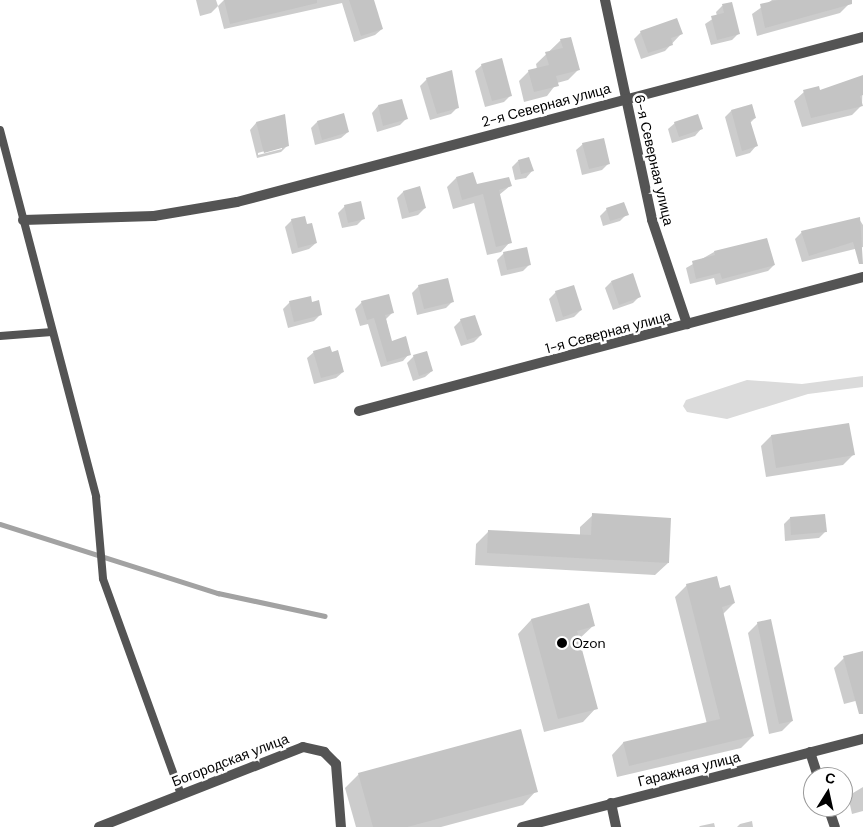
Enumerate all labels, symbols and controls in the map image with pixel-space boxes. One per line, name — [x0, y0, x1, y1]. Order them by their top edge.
street label: 2-я Северная улица — [480, 80, 612, 130]
street label: 6-я Северная улица — [631, 93, 677, 227]
street label: 1-я Северная улица — [543, 307, 673, 357]
place label: Ozon — [572, 635, 606, 651]
marker: Ozon — [556, 637, 568, 649]
street label: Богородская улица — [169, 730, 291, 790]
street label: Гаражная улица — [636, 748, 742, 790]
north arrow — [803, 767, 853, 817]
text: С — [824, 768, 837, 788]

